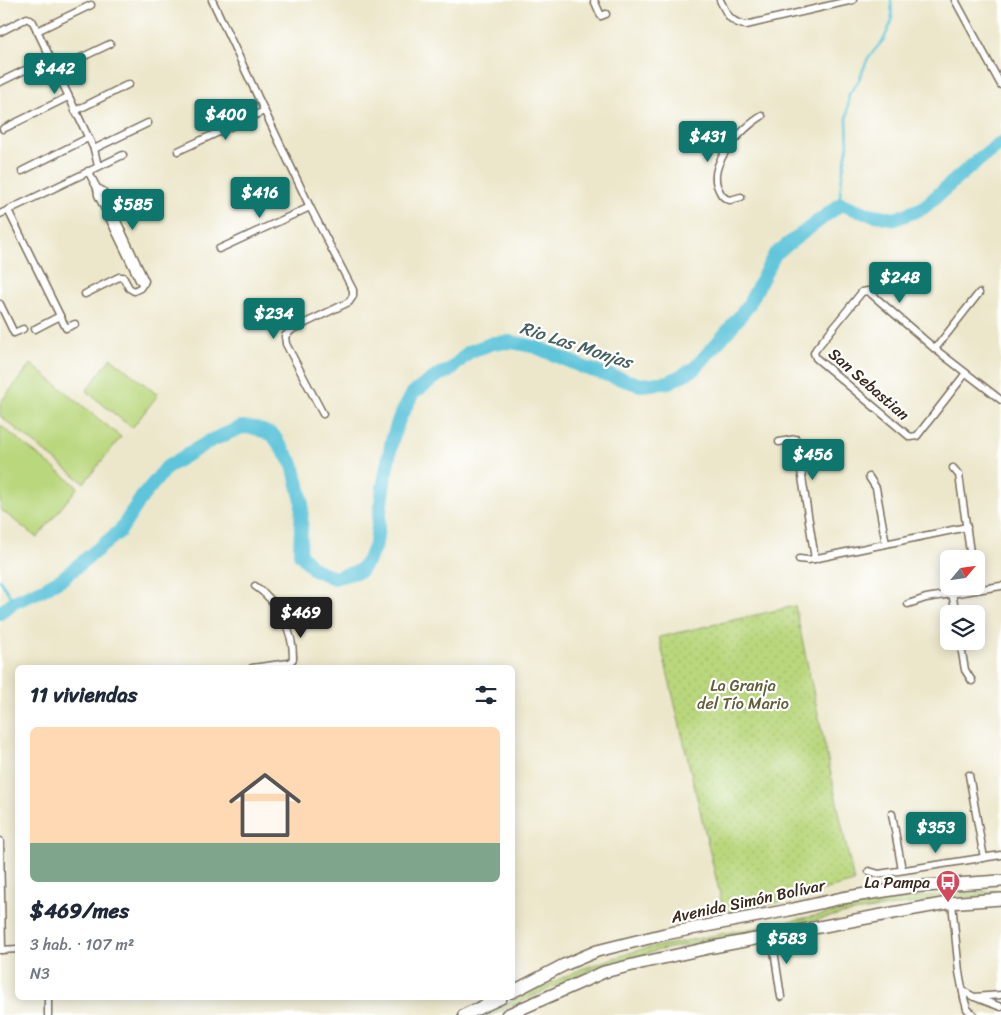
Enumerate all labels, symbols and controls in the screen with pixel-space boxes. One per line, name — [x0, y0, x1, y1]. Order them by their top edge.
pin: $442 — [25, 52, 85, 95]
text: $442 — [35, 54, 75, 83]
pin: $400 — [196, 98, 256, 141]
text: $400 — [206, 100, 247, 129]
pin: $431 — [678, 120, 738, 163]
text: $431 — [690, 122, 726, 151]
pin: $416 — [230, 176, 290, 219]
text: $416 — [242, 178, 278, 207]
pin: $585 — [103, 188, 163, 231]
text: $585 — [113, 190, 153, 219]
pin: $248 — [870, 262, 930, 304]
text: $248 — [880, 263, 920, 292]
pin: $234 — [244, 298, 304, 340]
text: $234 — [255, 299, 293, 328]
water label: Rio Las Monjas — [516, 312, 639, 379]
street label: San Sebastian — [822, 340, 917, 428]
pin: $456 — [783, 438, 843, 481]
text: $456 — [793, 440, 833, 469]
north arrow — [940, 550, 985, 595]
map controls — [940, 550, 985, 650]
pin: $469 — [271, 596, 331, 639]
text: $469 — [281, 598, 321, 627]
button: layers — [940, 605, 985, 650]
park label: La Granja del Tío Mario — [697, 671, 789, 718]
text: 11 viviendas — [30, 676, 137, 714]
icon: filters — [472, 681, 500, 709]
icon: home — [220, 760, 310, 850]
pin: $353 — [906, 812, 966, 854]
text: $353 — [917, 813, 955, 842]
place label: La Pampa — [864, 868, 930, 897]
bus stop icon: La Pampa — [935, 869, 961, 903]
street label: Avenida Simón Bolívar — [667, 870, 829, 932]
text: $469/mes — [30, 892, 129, 930]
pin: $583 — [757, 922, 817, 965]
text: $583 — [768, 924, 806, 953]
text: 3 hab. · 107 m² — [30, 930, 134, 959]
text: N3 — [30, 959, 50, 988]

